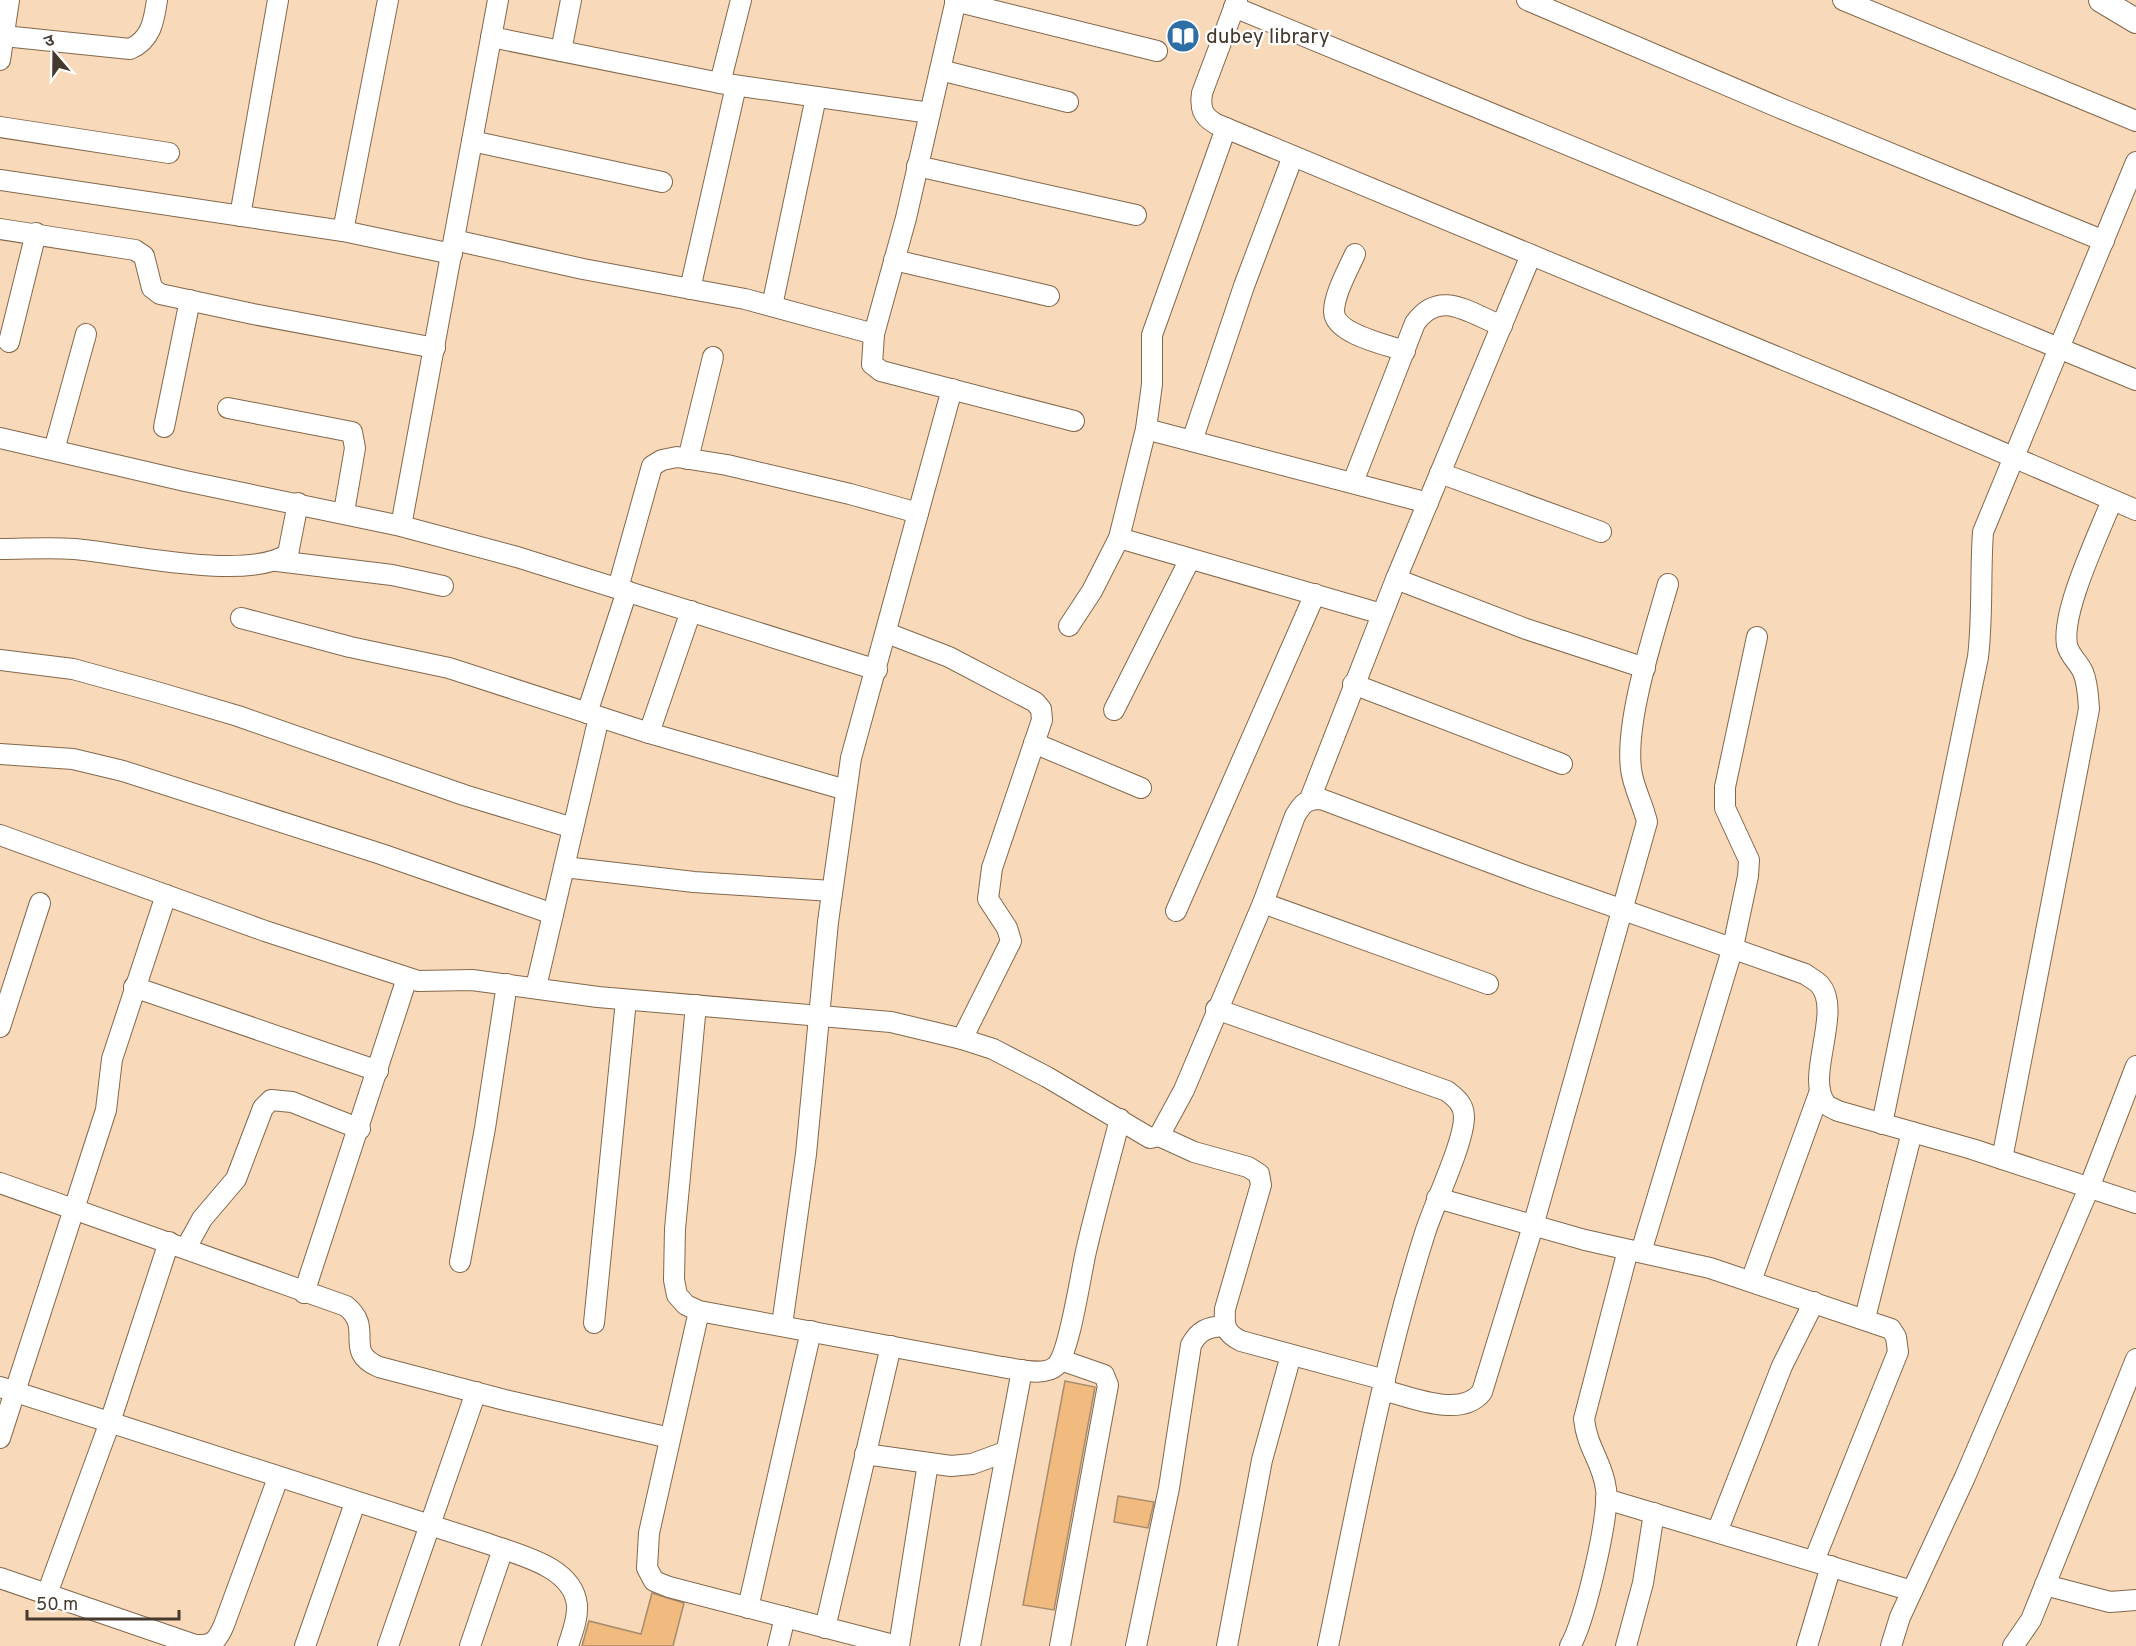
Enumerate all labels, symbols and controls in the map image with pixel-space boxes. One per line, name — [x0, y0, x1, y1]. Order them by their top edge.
library icon: dubey library — [1165, 18, 1201, 54]
north arrow — [24, 24, 84, 84]
place label: dubey library — [1206, 24, 1330, 51]
text: उ — [42, 31, 58, 53]
scale bar — [27, 1583, 178, 1621]
text: 50 m — [36, 1594, 78, 1617]

